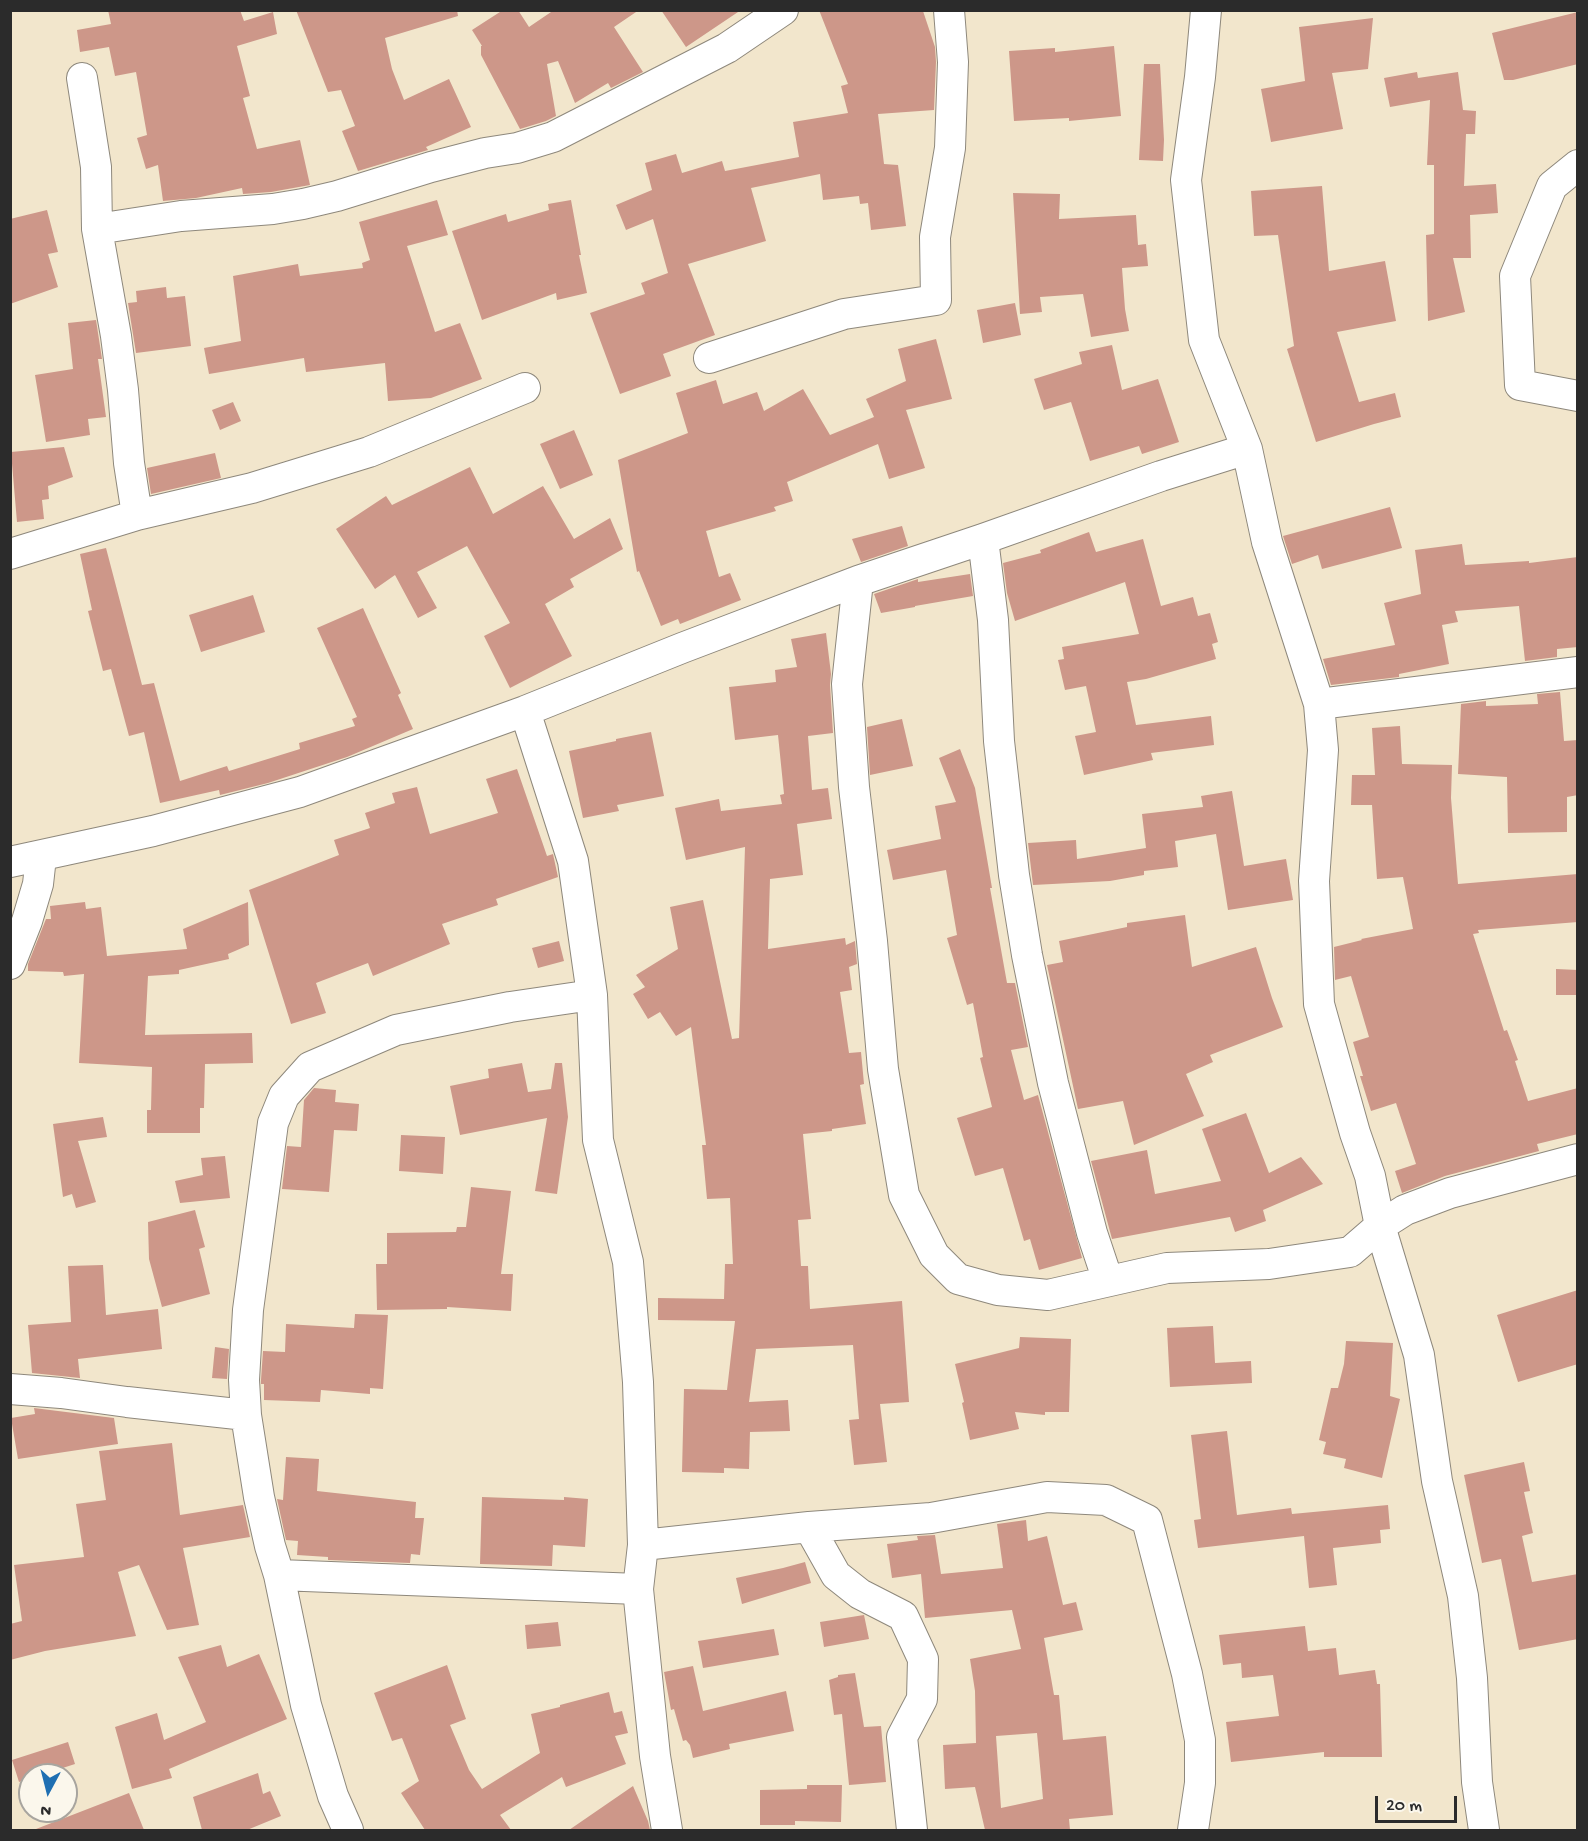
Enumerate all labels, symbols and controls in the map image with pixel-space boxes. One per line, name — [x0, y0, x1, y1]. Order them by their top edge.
north arrow — [18, 1763, 78, 1823]
scale bar — [1378, 1784, 1460, 1822]
text: 20 m — [1386, 1796, 1422, 1817]
text: N — [40, 1799, 52, 1819]

